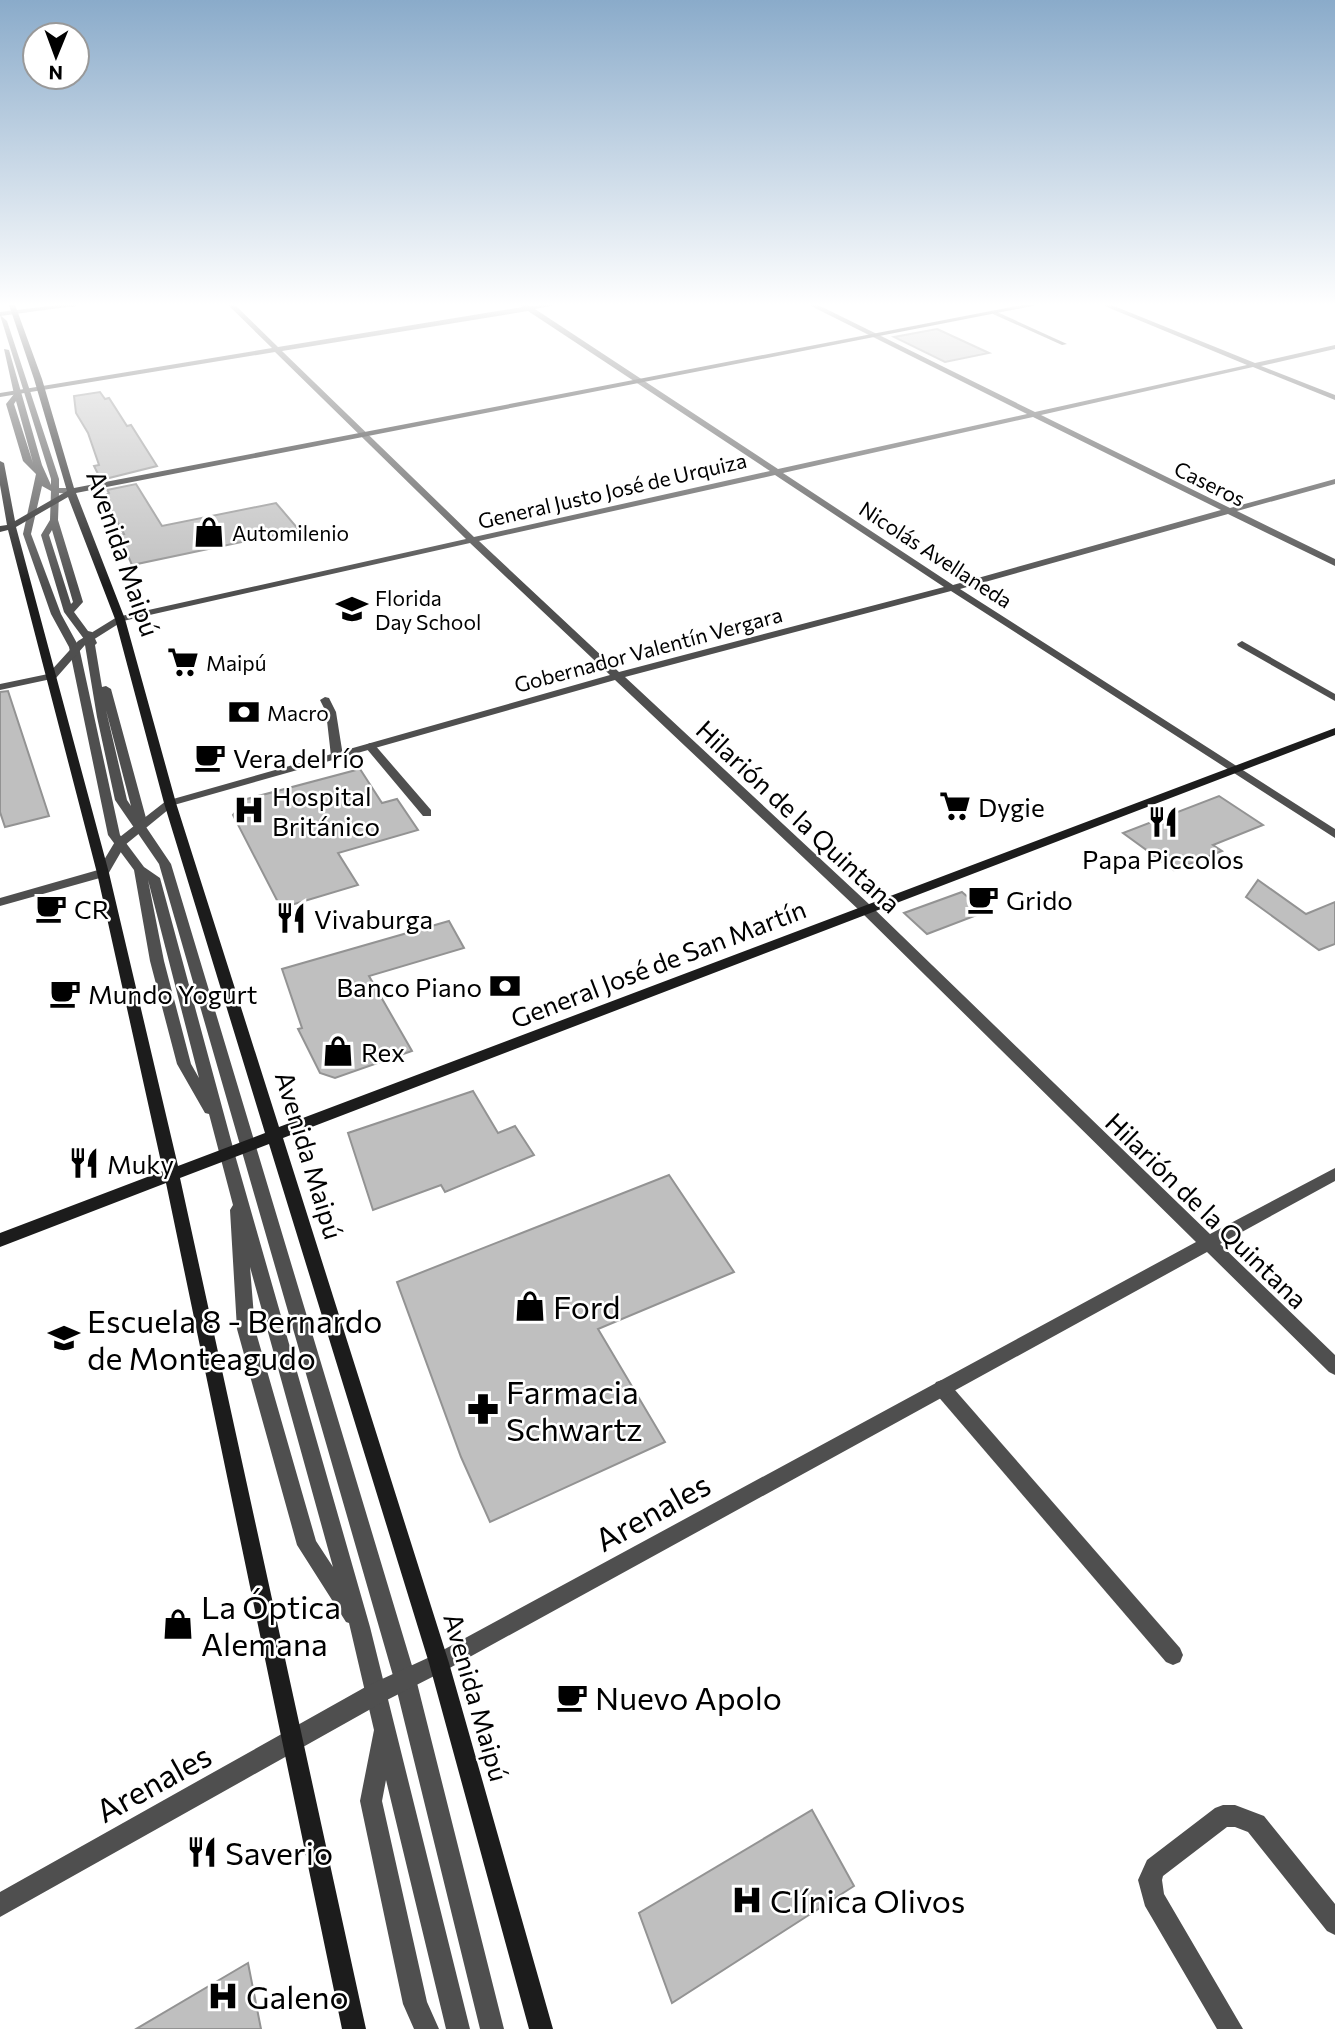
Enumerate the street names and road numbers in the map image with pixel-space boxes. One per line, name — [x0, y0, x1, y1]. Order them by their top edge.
street label: General Justo José de Urquiza — [475, 447, 749, 533]
street label: Caseros — [1170, 455, 1250, 511]
street label: Avenida Maipú — [81, 466, 167, 640]
street label: Nicolás Avellaneda — [855, 495, 1017, 613]
street label: Gobernador Valentín Vergara — [511, 601, 785, 697]
street label: Hilarión de la Quintana — [690, 713, 908, 919]
street label: General José de San Martín — [506, 892, 810, 1034]
street label: Avenida Maipú — [270, 1067, 350, 1243]
street label: Hilarión de la Quintana — [1100, 1106, 1314, 1314]
street label: Arenales — [587, 1463, 717, 1559]
street label: Avenida Maipú — [438, 1609, 516, 1785]
street label: Arenales — [88, 1734, 218, 1830]

